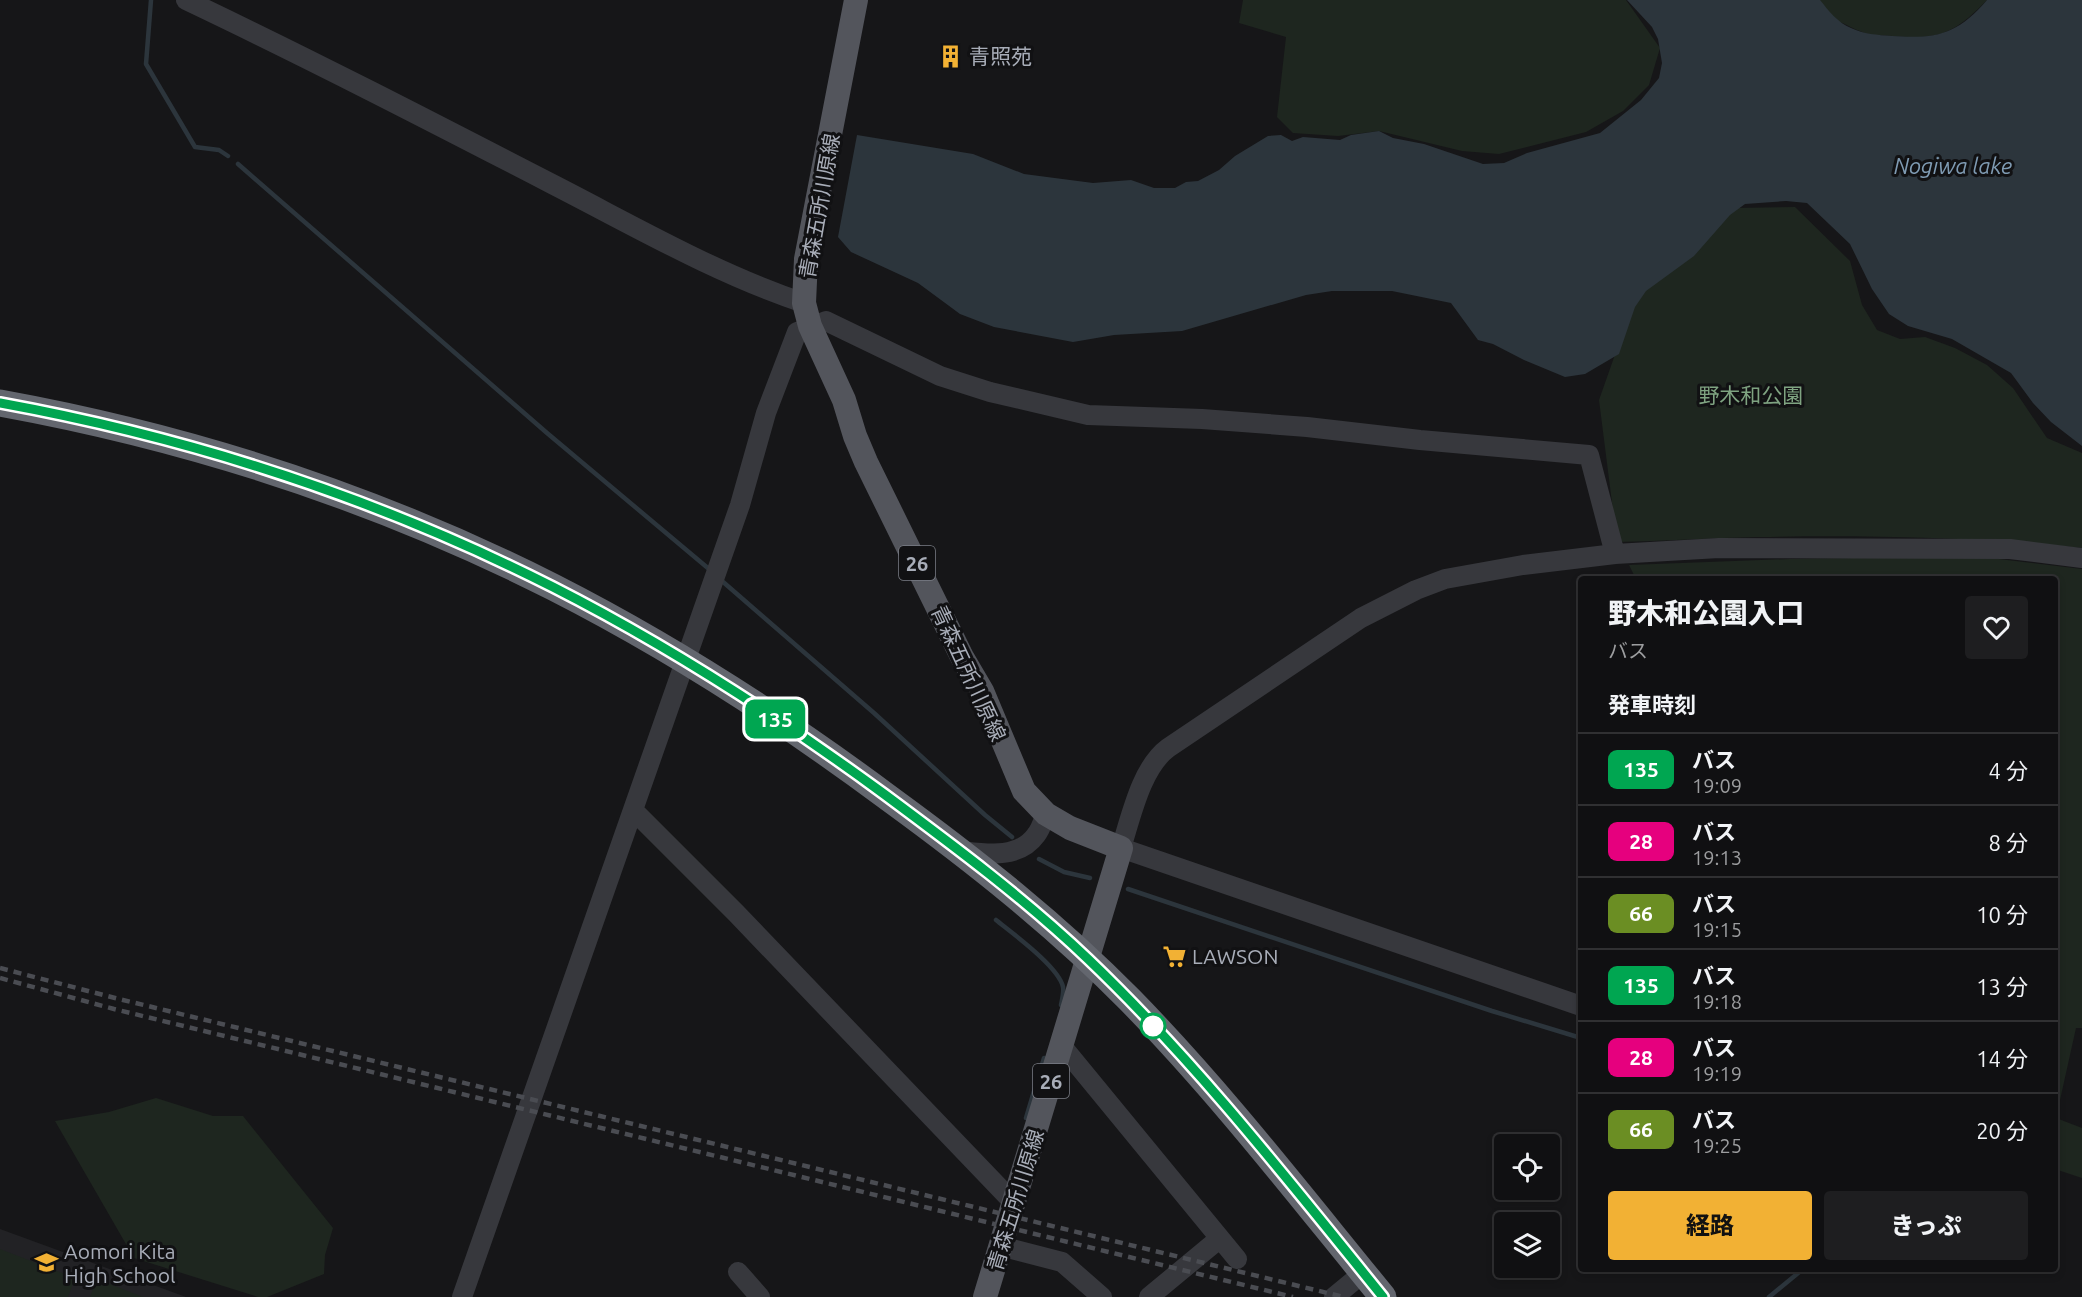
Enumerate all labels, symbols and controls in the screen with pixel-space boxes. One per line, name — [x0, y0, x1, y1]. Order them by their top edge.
building icon: 青照苑 — [938, 43, 964, 69]
place label: 青照苑 — [969, 44, 1032, 68]
street label: 青森五所川原線 — [794, 132, 844, 280]
water label: Nogiwa lake — [1894, 153, 2012, 178]
park label: 野木和公園 — [1699, 383, 1804, 407]
road number: 26 — [899, 546, 935, 580]
button: heart — [1965, 596, 2028, 659]
text: 野木和公園入口 — [1608, 597, 1804, 628]
street label: 青森五所川原線 — [927, 601, 1011, 745]
text: バス — [1608, 639, 1648, 662]
text: 発車時刻 — [1608, 692, 1696, 717]
line badge: 135 — [740, 700, 810, 738]
text: 135 — [757, 707, 793, 731]
text: バス — [1692, 747, 1736, 772]
text: 135 — [1623, 757, 1659, 781]
text: 4 分 — [1989, 758, 2028, 783]
text: 19:09 — [1692, 774, 1742, 797]
text: バス — [1692, 819, 1736, 844]
text: 28 — [1629, 829, 1653, 853]
text: 8 分 — [1989, 830, 2028, 855]
text: 19:13 — [1692, 846, 1742, 869]
text: バス — [1692, 891, 1736, 916]
text: 66 — [1629, 901, 1653, 925]
text: 10 分 — [1976, 902, 2028, 927]
text: 19:15 — [1692, 918, 1742, 941]
supermarket icon: LAWSON — [1161, 943, 1187, 969]
place label: LAWSON — [1192, 944, 1278, 968]
text: バス — [1692, 963, 1736, 988]
text: 135 — [1623, 973, 1659, 997]
text: 13 分 — [1976, 974, 2028, 999]
text: 19:18 — [1692, 990, 1742, 1013]
unlabelled marker — [1140, 1013, 1166, 1039]
text: バス — [1692, 1035, 1736, 1060]
text: 28 — [1629, 1045, 1653, 1069]
text: 14 分 — [1976, 1046, 2028, 1071]
text: 19:19 — [1692, 1062, 1742, 1085]
road number: 26 — [1033, 1064, 1069, 1098]
text: バス — [1692, 1107, 1736, 1132]
text: 66 — [1629, 1117, 1653, 1141]
text: 20 分 — [1976, 1118, 2028, 1143]
street label: 青森五所川原線 — [982, 1126, 1048, 1274]
map controls — [1494, 1134, 1560, 1278]
button: locate — [1494, 1134, 1560, 1200]
text: 19:25 — [1692, 1134, 1742, 1157]
button: 経路 — [1608, 1191, 1812, 1260]
button: きっぷ — [1824, 1191, 2028, 1260]
button: layers — [1494, 1212, 1560, 1278]
place label: Aomori Kita High School — [64, 1239, 176, 1287]
school or university icon: Aomori Kita High School — [33, 1250, 59, 1276]

